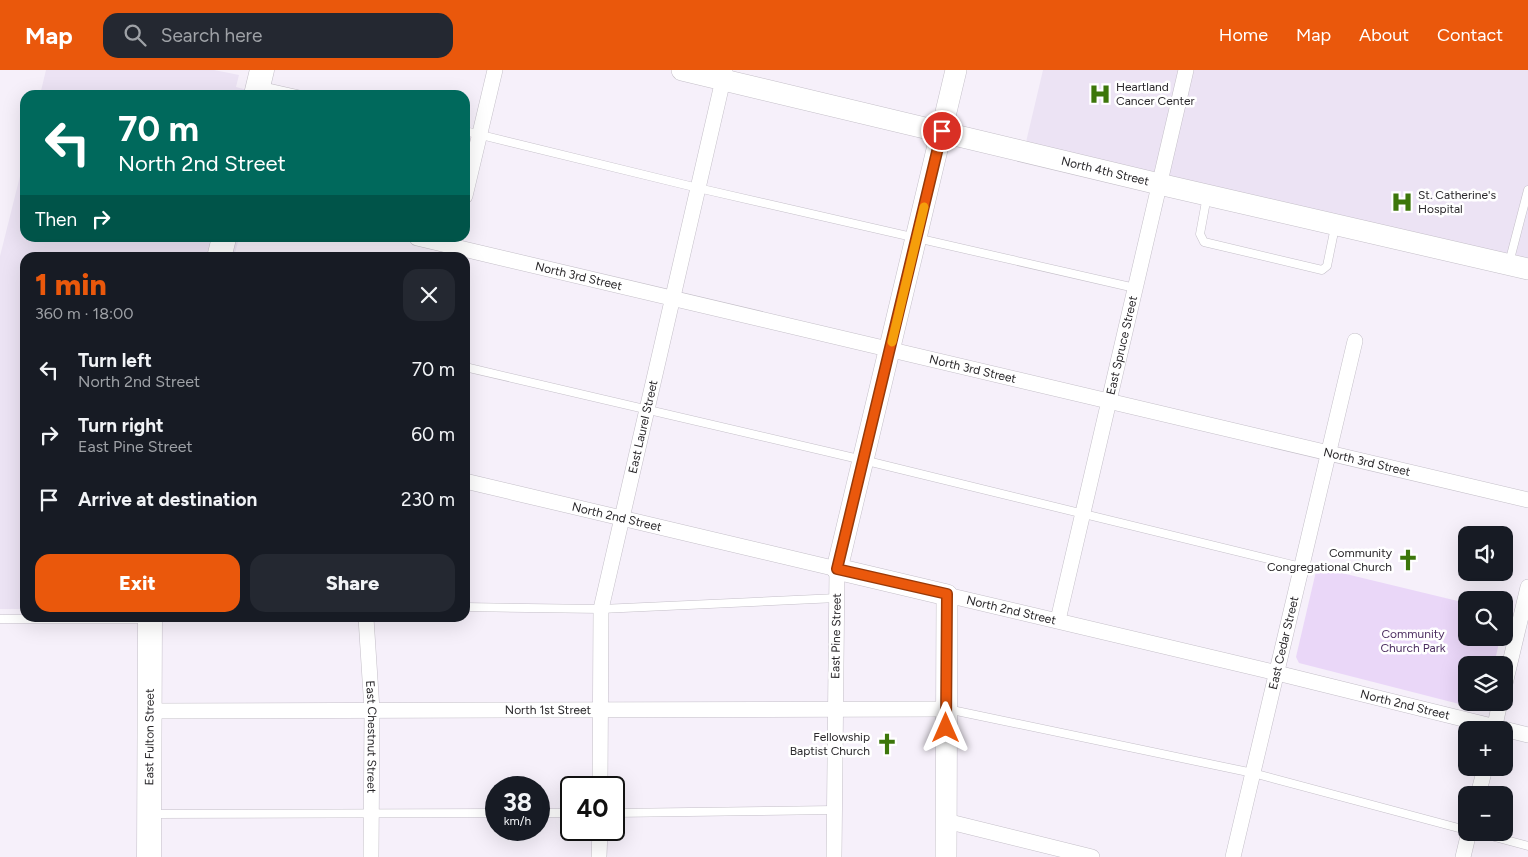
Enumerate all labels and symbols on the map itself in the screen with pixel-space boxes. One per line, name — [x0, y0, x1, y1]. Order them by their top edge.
place label: Heartland Cancer Center — [1116, 80, 1195, 108]
hospital icon: Heartland Cancer Center — [1087, 81, 1113, 107]
pin — [921, 110, 963, 152]
street label: North 4th Street — [1060, 154, 1151, 188]
place label: St. Catherine's Hospital — [1418, 188, 1496, 216]
hospital icon: St. Catherine's Hospital — [1389, 189, 1415, 215]
street label: North 3rd Street — [534, 259, 624, 293]
street label: East Spruce Street — [1104, 294, 1140, 396]
street label: North 3rd Street — [928, 352, 1018, 386]
street label: East Laurel Street — [625, 378, 661, 475]
street label: North 3rd Street — [1322, 445, 1412, 479]
street label: North 2nd Street — [571, 500, 663, 534]
place label: Community Congregational Church — [1267, 546, 1393, 574]
church icon: Community Congregational Church — [1395, 547, 1421, 573]
street label: East Pine Street — [828, 592, 844, 679]
street label: North 2nd Street — [965, 593, 1058, 628]
street label: East Cedar Street — [1266, 594, 1302, 691]
park label: Community Church Park — [1380, 627, 1446, 655]
street label: East Chestnut Street — [363, 680, 379, 794]
street label: North 2nd Street — [1359, 687, 1452, 723]
street label: East Fulton Street — [142, 688, 157, 785]
position arrow — [919, 701, 971, 753]
street label: North 1st Street — [505, 703, 592, 717]
place label: Fellowship Baptist Church — [790, 730, 870, 758]
church icon: Fellowship Baptist Church — [874, 731, 900, 757]
speed limit sign: 40 — [560, 776, 625, 841]

